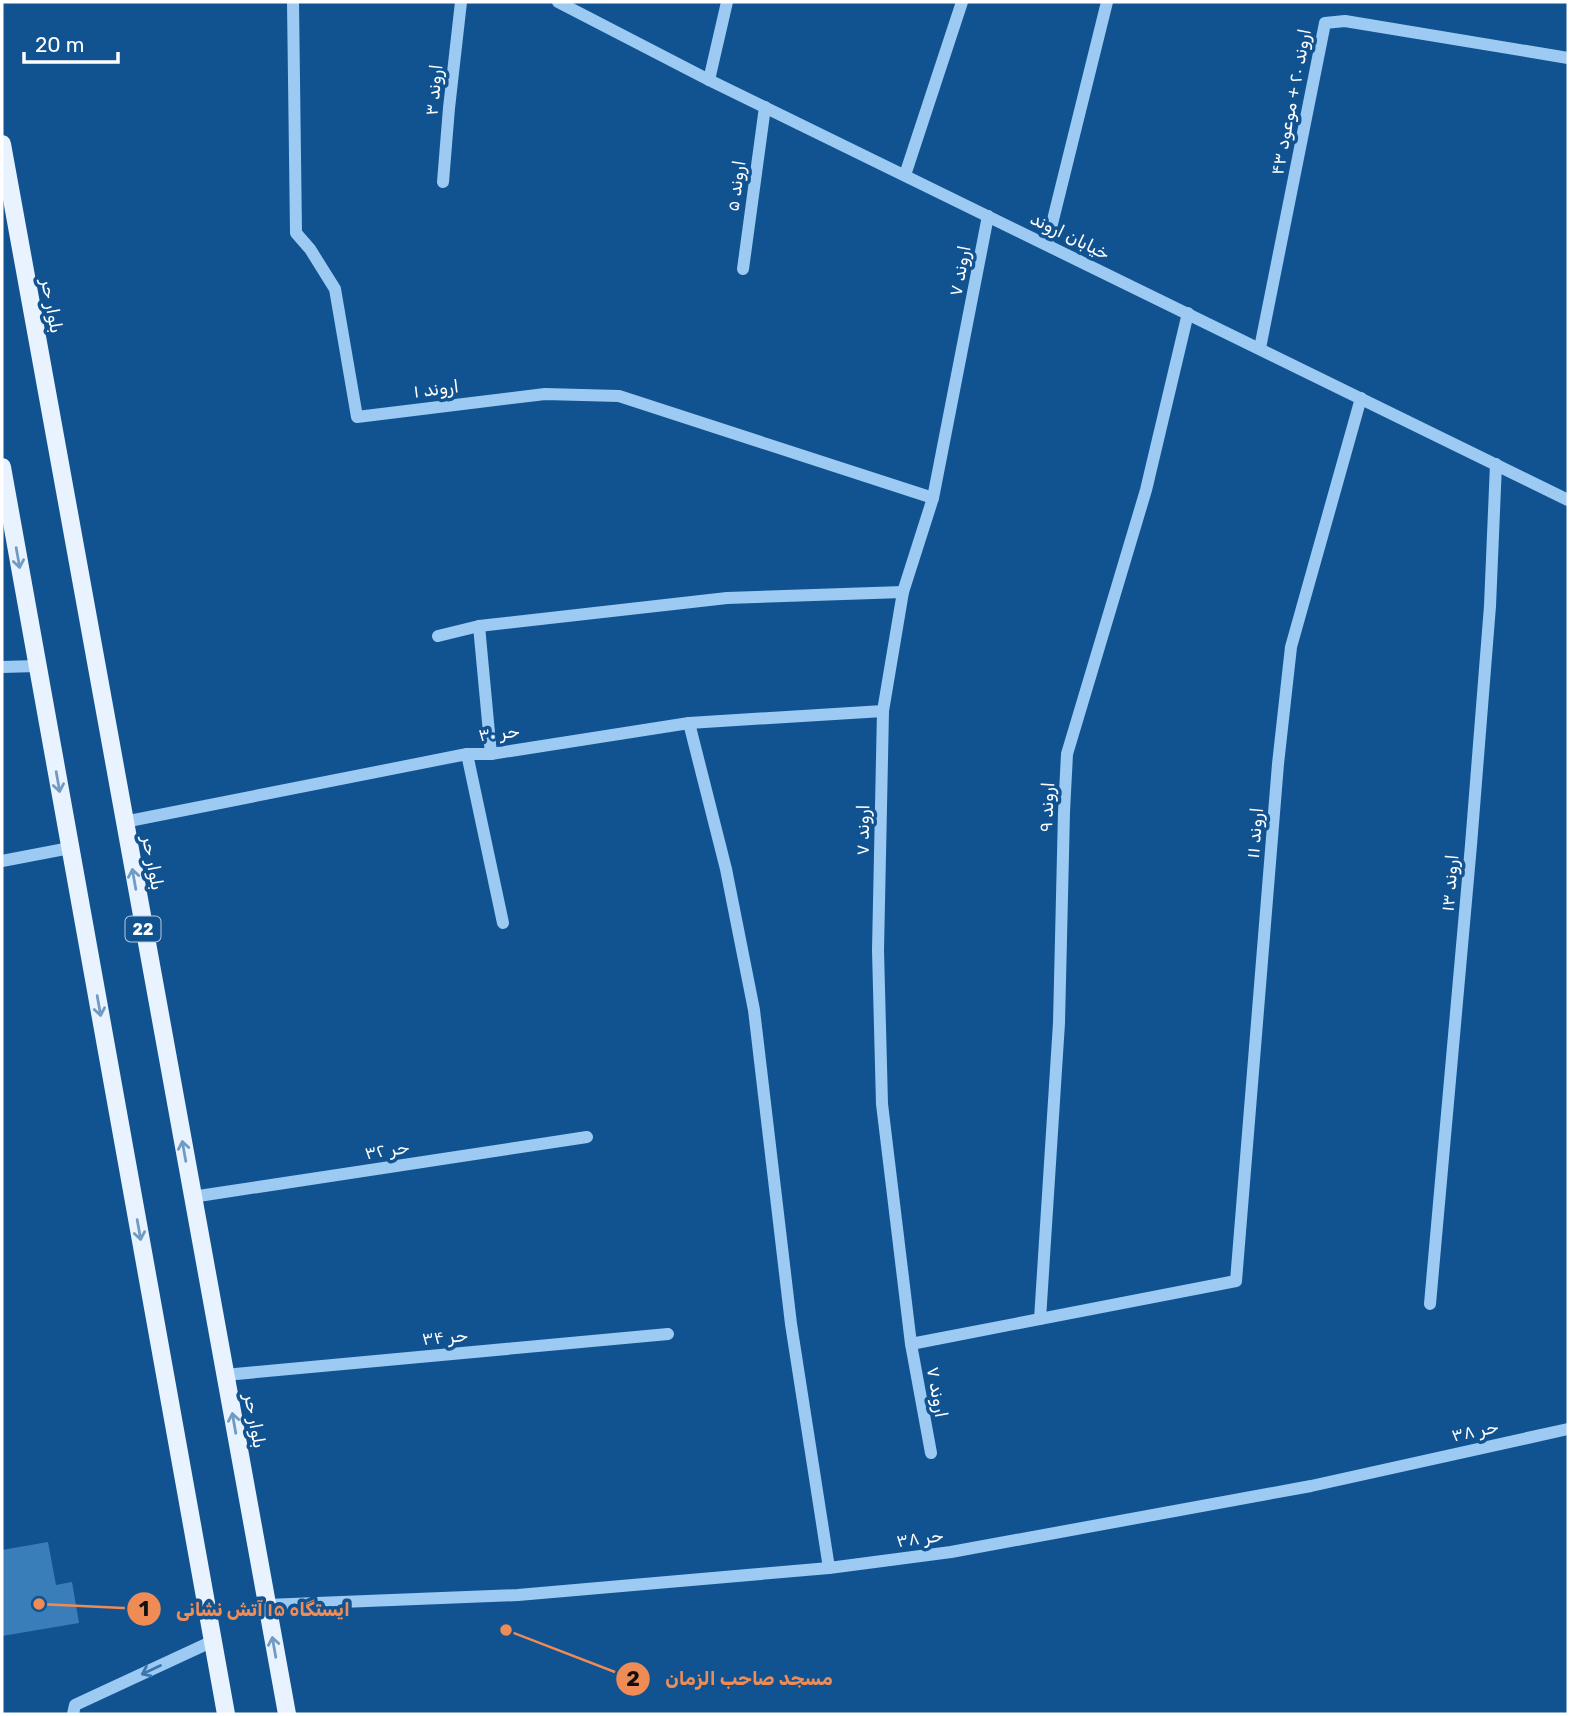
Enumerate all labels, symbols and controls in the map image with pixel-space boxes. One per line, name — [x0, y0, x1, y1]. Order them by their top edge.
scale bar — [24, 21, 119, 65]
street label: اروند ۲۰ + موعود ۴۳ — [1266, 27, 1316, 177]
text: 20 m — [35, 32, 84, 57]
street label: اروند ۳ — [420, 63, 448, 117]
street label: اروند ۵ — [722, 159, 750, 213]
street label: خیابان اروند — [1027, 207, 1113, 265]
street label: اروند ۷ — [944, 244, 976, 298]
street label: بلوار حر — [36, 276, 68, 335]
street label: اروند ۱ — [412, 375, 460, 403]
one-way arrow — [12, 546, 25, 569]
street label: حر ۳۰ — [477, 720, 521, 746]
one-way arrow — [52, 770, 66, 793]
street label: اروند ۹ — [1035, 781, 1059, 833]
street label: اروند ۷ — [852, 804, 874, 856]
street label: اروند ۱۱ — [1242, 807, 1268, 859]
street label: بلوار حر — [137, 833, 169, 892]
street label: اروند ۱۳ — [1437, 854, 1463, 912]
one-way arrow — [127, 868, 141, 891]
road number: 22 — [125, 917, 160, 942]
one-way arrow — [93, 994, 106, 1017]
street label: حر ۳۲ — [363, 1136, 411, 1164]
one-way arrow — [177, 1140, 190, 1163]
one-way arrow — [133, 1218, 146, 1241]
street label: حر ۳۴ — [421, 1324, 469, 1350]
street label: اروند ۷ — [922, 1365, 952, 1419]
street label: بلوار حر — [239, 1391, 271, 1450]
one-way arrow — [226, 1412, 240, 1435]
street label: حر ۳۸ — [1450, 1415, 1500, 1447]
street label: حر ۳۸ — [895, 1524, 945, 1552]
callout: ایستگاه ۱۵ آتش نشانی — [127, 1589, 364, 1629]
text: 1 — [139, 1596, 149, 1621]
text: ایستگاه ۱۵ آتش نشانی — [176, 1598, 350, 1621]
one-way arrow — [267, 1636, 281, 1659]
callout: مسجد صاحب الزمان — [616, 1659, 846, 1699]
one-way arrow — [141, 1664, 162, 1677]
text: 2 — [626, 1666, 640, 1691]
text: مسجد صاحب الزمان — [665, 1667, 833, 1690]

